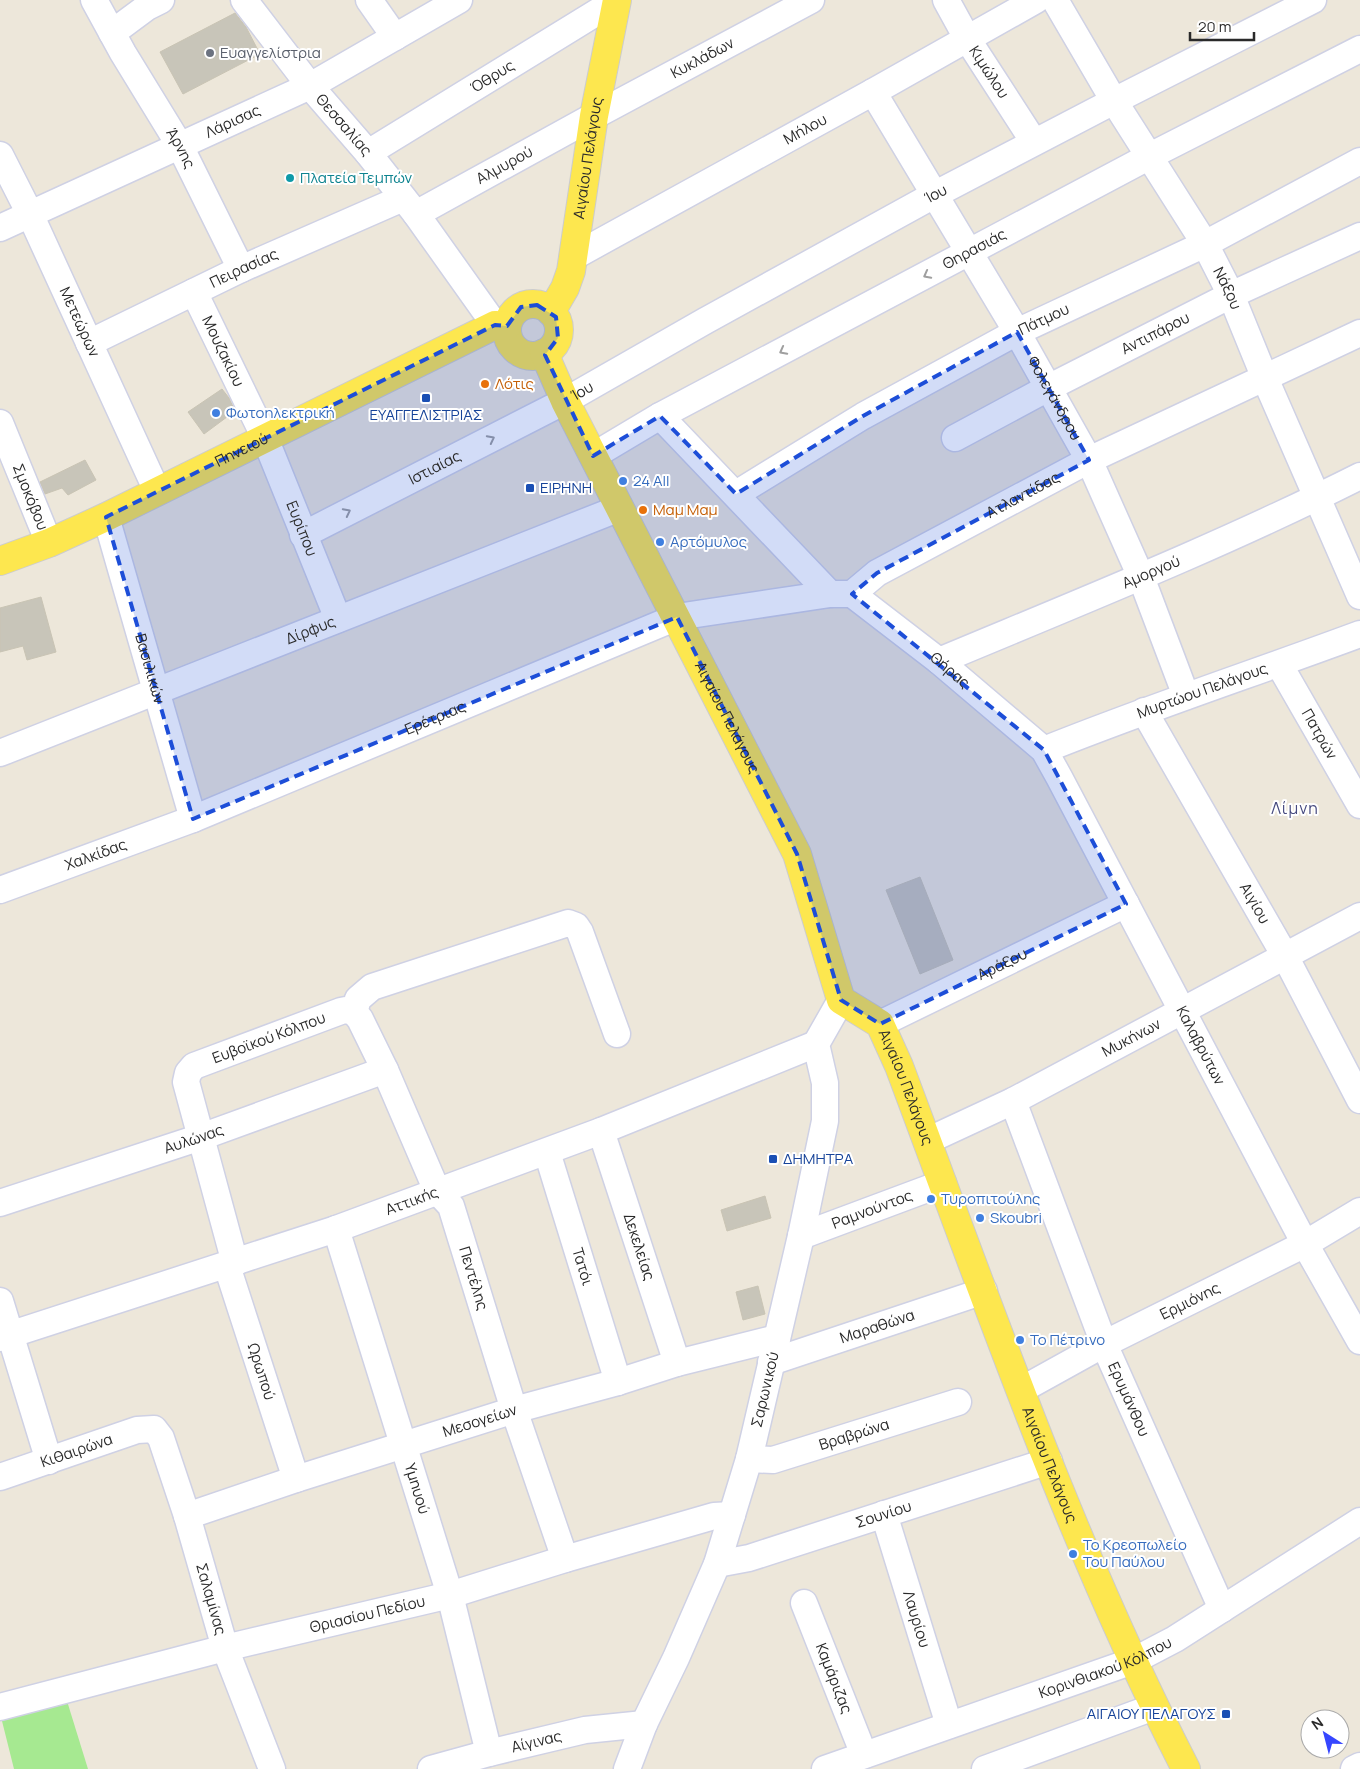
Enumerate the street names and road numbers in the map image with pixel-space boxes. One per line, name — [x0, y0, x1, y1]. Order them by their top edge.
street label: Κυκλάδων — [667, 32, 738, 83]
street label: Κιμώλου — [964, 41, 1014, 102]
street label: Όθρυς — [466, 55, 518, 98]
street label: Θεσσαλίας — [311, 89, 377, 160]
street label: Αιγαίου Πελάγους — [568, 95, 608, 221]
street label: Λάρισας — [202, 99, 264, 143]
street label: Μήλου — [779, 108, 830, 149]
street label: Άρνης — [162, 124, 201, 172]
street label: Αλμυρού — [472, 141, 536, 189]
street label: Ίου — [921, 179, 951, 208]
street label: Θηρασιάς — [939, 223, 1010, 274]
street label: Πειρασίας — [206, 243, 281, 293]
street label: Νάξου — [1208, 263, 1247, 312]
street label: Μετεώρων — [55, 283, 105, 361]
street label: Πάτμου — [1015, 298, 1072, 340]
street label: Αντιπάρου — [1117, 307, 1193, 359]
street label: Μουζακίου — [197, 312, 249, 390]
street label: Φολεγάνδρου — [1023, 352, 1087, 444]
street label: Ίου — [567, 376, 597, 406]
street label: Πηνειού — [211, 428, 272, 472]
street label: Ιστιαίας — [405, 445, 464, 489]
street label: Σμοκόβου — [8, 461, 54, 533]
street label: Ατλαντίδας — [982, 466, 1063, 523]
street label: Ευρίπου — [281, 497, 323, 559]
street label: Αμοργού — [1119, 550, 1183, 593]
street label: Δίρφυς — [282, 610, 338, 649]
street label: Βασιλικών — [130, 631, 170, 707]
street label: Θήρας — [926, 647, 975, 693]
street label: Μυρτώου Πελάγους — [1134, 657, 1270, 723]
street label: Αιγαίου Πελάγους — [690, 658, 765, 777]
street label: Ερέτριας — [401, 695, 469, 740]
street label: Πατρών — [1297, 705, 1343, 763]
street label: Χαλκίδας — [62, 833, 129, 875]
street label: Αιγίου — [1235, 879, 1275, 928]
street label: Αράξου — [974, 943, 1030, 985]
street label: Καλαβρύτων — [1171, 1002, 1231, 1089]
street label: Ευβοϊκού Κόλπου — [209, 1007, 328, 1068]
street label: Μυκήνων — [1098, 1013, 1165, 1062]
street label: Αιγαίου Πελάγους — [874, 1026, 939, 1148]
street label: Αυλώνας — [161, 1119, 226, 1159]
street label: Αττικής — [382, 1181, 441, 1220]
street label: Ραμνούντος — [829, 1184, 915, 1234]
street label: Δεκελείας — [619, 1211, 660, 1283]
street label: Πεντέλης — [454, 1244, 494, 1313]
street label: Τατόι — [567, 1245, 599, 1288]
street label: Ερμιόνης — [1156, 1277, 1224, 1325]
street label: Μαραθώνα — [837, 1304, 917, 1348]
street label: Ωρωπού — [243, 1340, 281, 1403]
street label: Σαρωνικού — [746, 1350, 784, 1429]
street label: Ερυμάνθου — [1103, 1358, 1155, 1440]
street label: Μεσογείων — [440, 1399, 520, 1442]
street label: Αιγαίου Πελάγους — [1017, 1404, 1083, 1526]
street label: Βραβρώνα — [816, 1413, 892, 1455]
street label: Κιθαιρώνα — [38, 1428, 115, 1472]
street label: Υμηυού — [400, 1461, 435, 1517]
street label: Σουνίου — [853, 1495, 914, 1533]
street label: Σαλαμίνας — [191, 1561, 232, 1637]
street label: Λαυρίου — [898, 1588, 935, 1650]
street label: Θριασίου Πεδίου — [308, 1590, 427, 1638]
street label: Κορινθιακού Κόλπου — [1036, 1632, 1175, 1703]
street label: Καμάριζας — [811, 1640, 858, 1717]
street label: Αίγινας — [509, 1725, 564, 1757]

